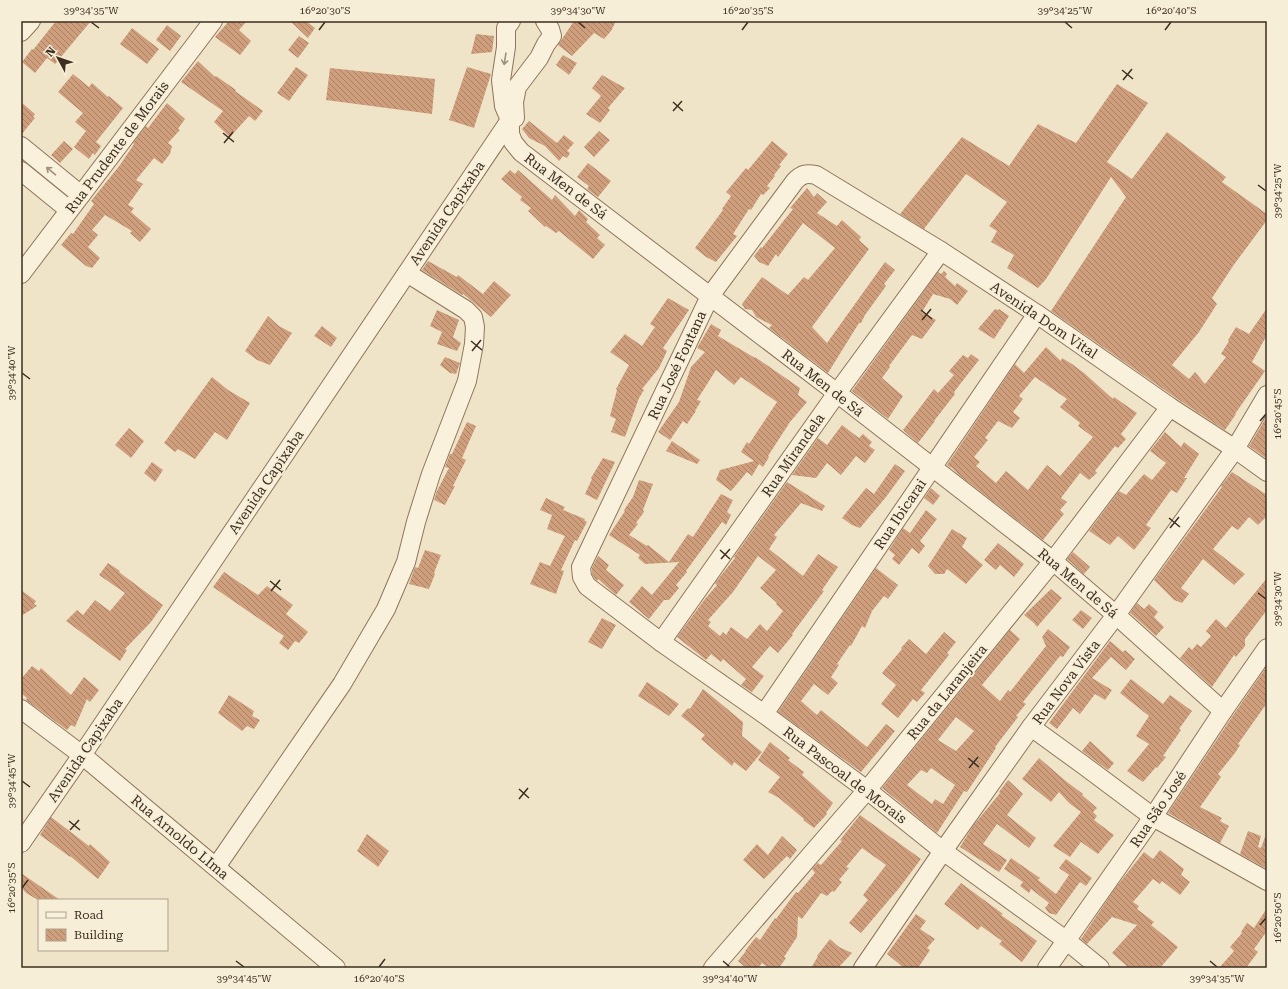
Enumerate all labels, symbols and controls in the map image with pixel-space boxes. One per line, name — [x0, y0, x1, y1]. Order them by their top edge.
text: 39°34'35"W — [64, 5, 119, 16]
text: 16°20'30"S — [300, 5, 350, 16]
text: 39°34'30"W — [551, 5, 606, 16]
text: 16°20'35"S — [723, 5, 773, 16]
text: 39°34'25"W — [1038, 5, 1093, 16]
text: 16°20'40"S — [1146, 5, 1196, 16]
north arrow — [38, 38, 78, 78]
text: N — [43, 44, 59, 59]
one-way arrow — [500, 52, 508, 65]
street label: Rua Prudente de Morais — [62, 78, 172, 216]
street label: Rua Men de Sá — [522, 150, 611, 223]
street label: Avenida Capixaba — [406, 158, 488, 268]
text: 39°34'25"W — [1272, 163, 1283, 218]
one-way arrow — [45, 166, 56, 175]
street label: Avenida Dom Vital — [987, 278, 1101, 362]
street label: Rua José Fontana — [645, 308, 709, 422]
text: 39°34'40"W — [6, 345, 17, 400]
street label: Rua Men de Sá — [779, 346, 867, 420]
text: 16°20'45"S — [1272, 389, 1283, 439]
street label: Rua Mirandela — [758, 410, 828, 500]
street label: Avenida Capixaba — [225, 427, 307, 537]
street label: Rua Ibicarai — [871, 475, 930, 552]
street label: Rua Men de Sá — [1035, 545, 1122, 621]
text: 39°34'30"W — [1272, 571, 1283, 626]
street label: Rua Nova Vista — [1029, 636, 1103, 727]
street label: Rua da Laranjeira — [904, 641, 990, 743]
street label: Avenida Capixaba — [44, 695, 126, 805]
street label: Rua Pascoal de Morais — [780, 723, 910, 827]
text: 39°34'45"W — [6, 753, 17, 808]
street label: Rua São José — [1127, 768, 1189, 850]
street label: Rua Arnoldo LIma — [128, 792, 232, 883]
text: 16°20'35"S — [6, 863, 17, 913]
text: 16°20'50"S — [1272, 893, 1283, 943]
legend — [38, 899, 168, 951]
text: Road — [74, 908, 104, 922]
text: Building — [74, 928, 123, 942]
text: 39°34'45"W — [217, 973, 272, 984]
text: 16°20'40"S — [354, 973, 404, 984]
text: 39°34'40"W — [703, 973, 758, 984]
text: 39°34'35"W — [1190, 973, 1245, 984]

